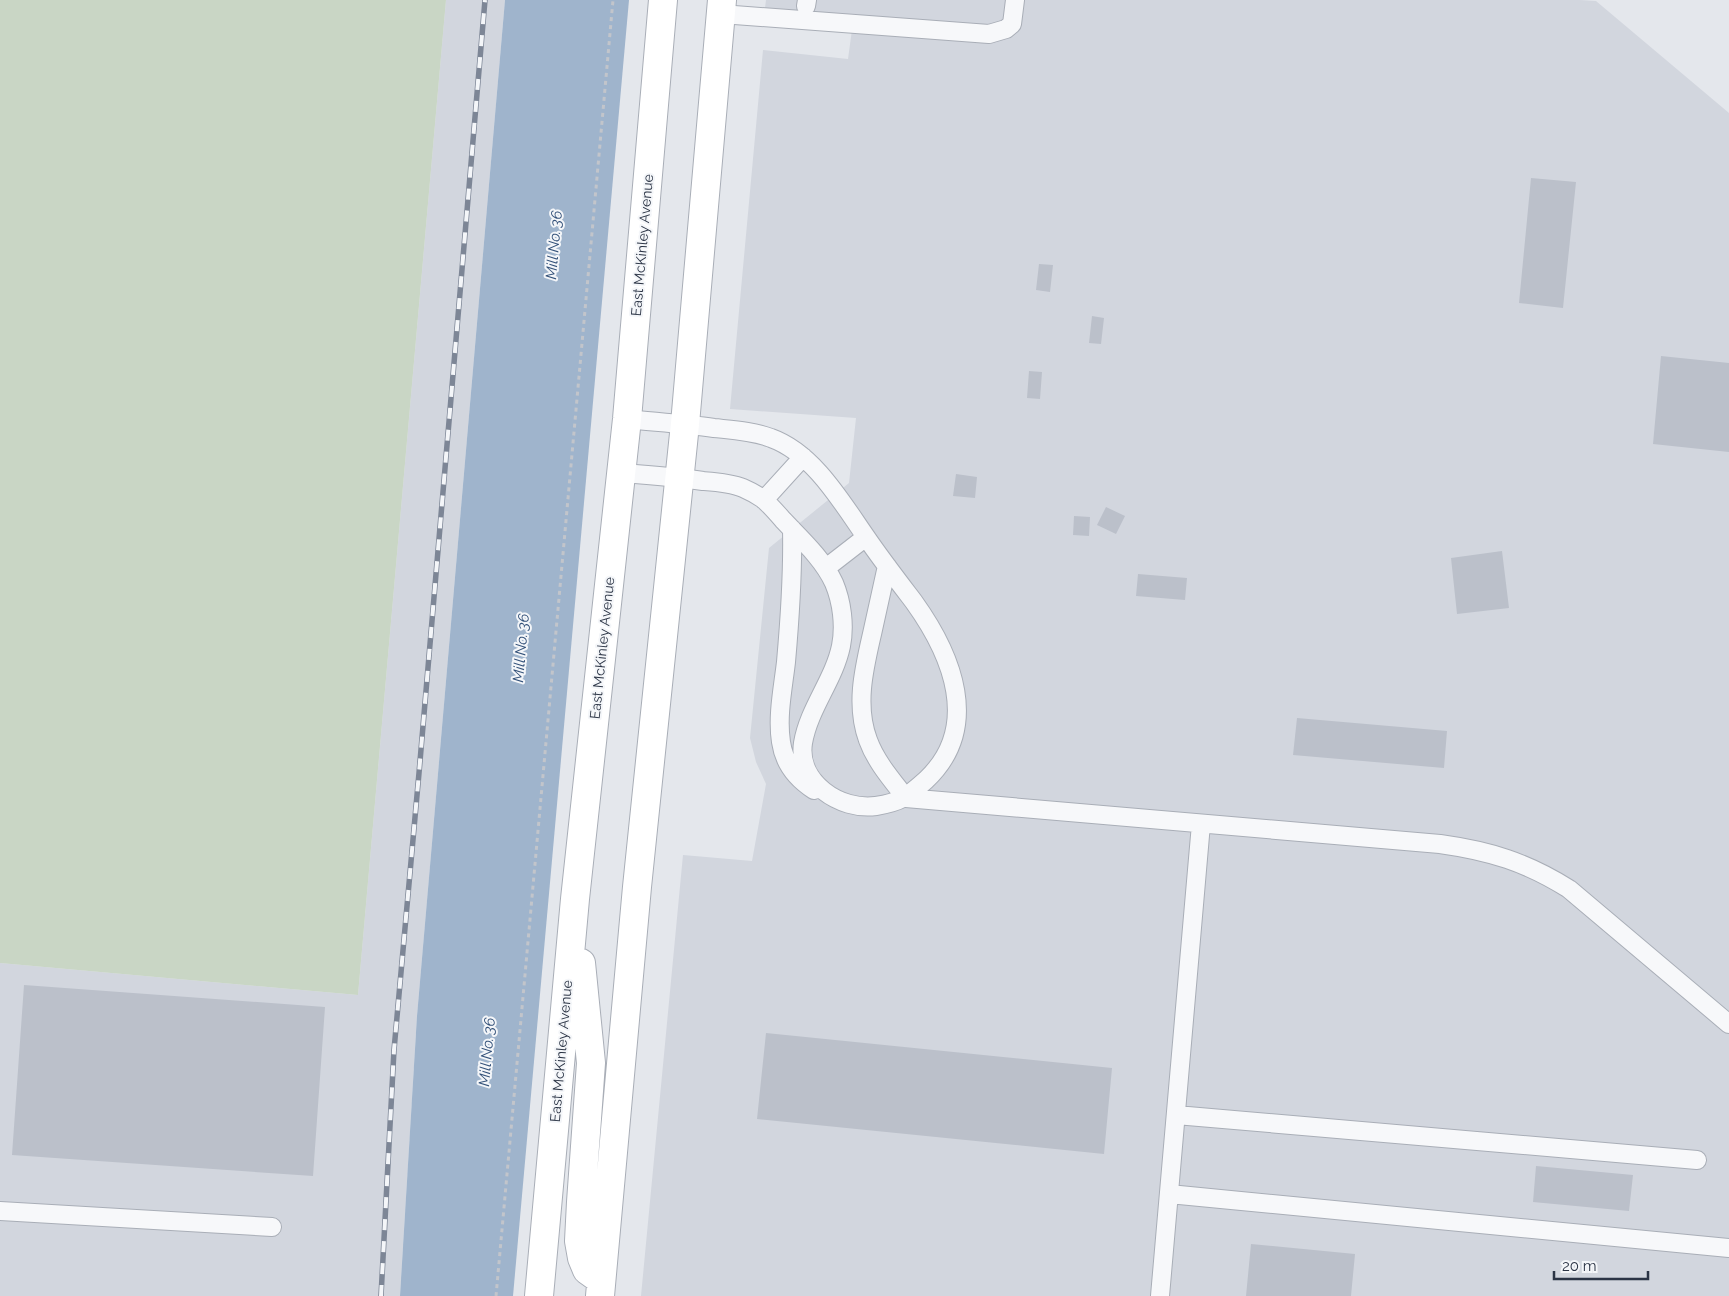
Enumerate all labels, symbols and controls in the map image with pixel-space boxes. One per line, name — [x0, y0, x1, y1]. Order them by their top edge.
street label: East McKinley Avenue — [628, 173, 656, 317]
water label: Mill No. 36 — [542, 210, 566, 280]
street label: East McKinley Avenue — [587, 576, 617, 720]
water label: Mill No. 36 — [509, 613, 533, 683]
street label: East McKinley Avenue — [547, 979, 575, 1123]
water label: Mill No. 36 — [475, 1017, 499, 1087]
scale bar — [1554, 1248, 1648, 1280]
text: 20 m — [1562, 1257, 1597, 1275]

